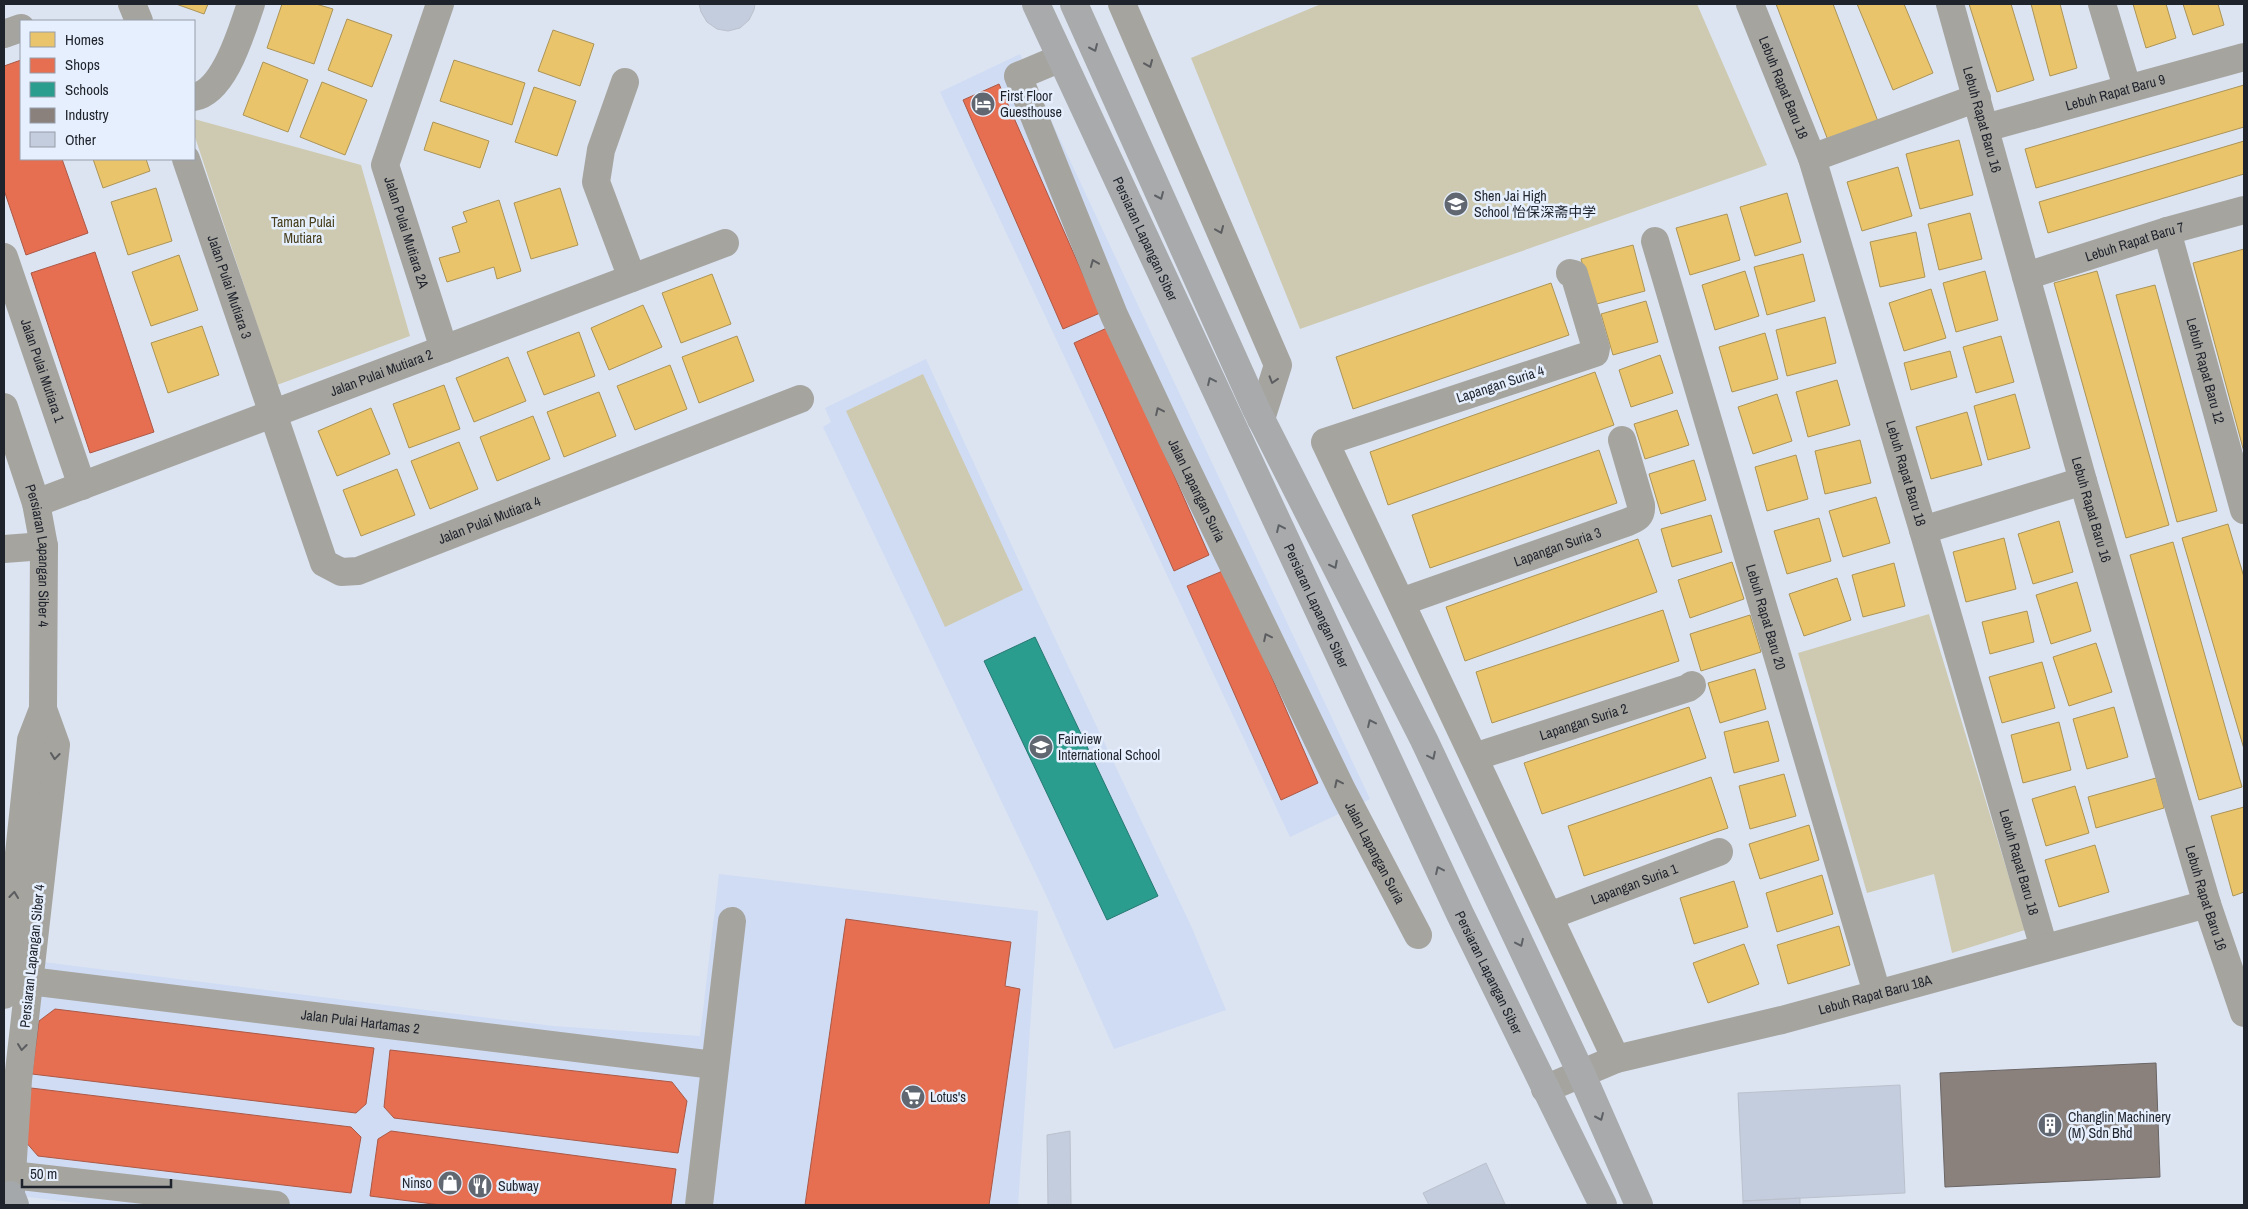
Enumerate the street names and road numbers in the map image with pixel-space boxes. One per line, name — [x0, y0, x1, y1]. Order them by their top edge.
street label: Lebuh Rapat Baru 18 — [1755, 33, 1812, 142]
street label: Lebuh Rapat Baru 16 — [1959, 65, 2006, 175]
street label: Lebuh Rapat Baru 9 — [2063, 70, 2167, 115]
street label: Jalan Pulai Mutiara 2A — [380, 174, 433, 291]
street label: Persiaran Lapangan Siber — [1109, 174, 1182, 304]
street label: Lebuh Rapat Baru 7 — [2083, 218, 2186, 266]
street label: Jalan Pulai Mutiara 3 — [204, 232, 256, 341]
street label: Jalan Pulai Mutiara 1 — [17, 316, 69, 426]
street label: Lebuh Rapat Baru 12 — [2182, 316, 2229, 426]
street label: Jalan Pulai Mutiara 2 — [327, 345, 435, 400]
street label: Lapangan Suria 4 — [1454, 361, 1547, 407]
street label: Lebuh Rapat Baru 18 — [1882, 418, 1930, 528]
street label: Jalan Lapangan Suria — [1164, 436, 1230, 545]
street label: Lebuh Rapat Baru 16 — [2068, 455, 2115, 565]
street label: Persiaran Lapangan Siber 4 — [21, 482, 53, 628]
street label: Jalan Pulai Mutiara 4 — [435, 492, 544, 548]
street label: Lapangan Suria 3 — [1511, 523, 1604, 571]
street label: Persiaran Lapangan Siber — [1280, 541, 1353, 671]
street label: Lebuh Rapat Baru 20 — [1742, 562, 1790, 672]
street label: Lapangan Suria 2 — [1537, 699, 1630, 744]
street label: Jalan Lapangan Suria — [1341, 799, 1409, 907]
street label: Lebuh Rapat Baru 18 — [1995, 807, 2043, 917]
street label: Lebuh Rapat Baru 16 — [2181, 843, 2231, 953]
street label: Lapangan Suria 1 — [1588, 859, 1681, 908]
street label: Persiaran Lapangan Siber 4 — [16, 883, 49, 1029]
street label: Persiaran Lapangan Siber — [1451, 908, 1527, 1037]
street label: Lebuh Rapat Baru 18A — [1816, 970, 1934, 1019]
street label: Jalan Pulai Hartamas 2 — [300, 1005, 421, 1038]

